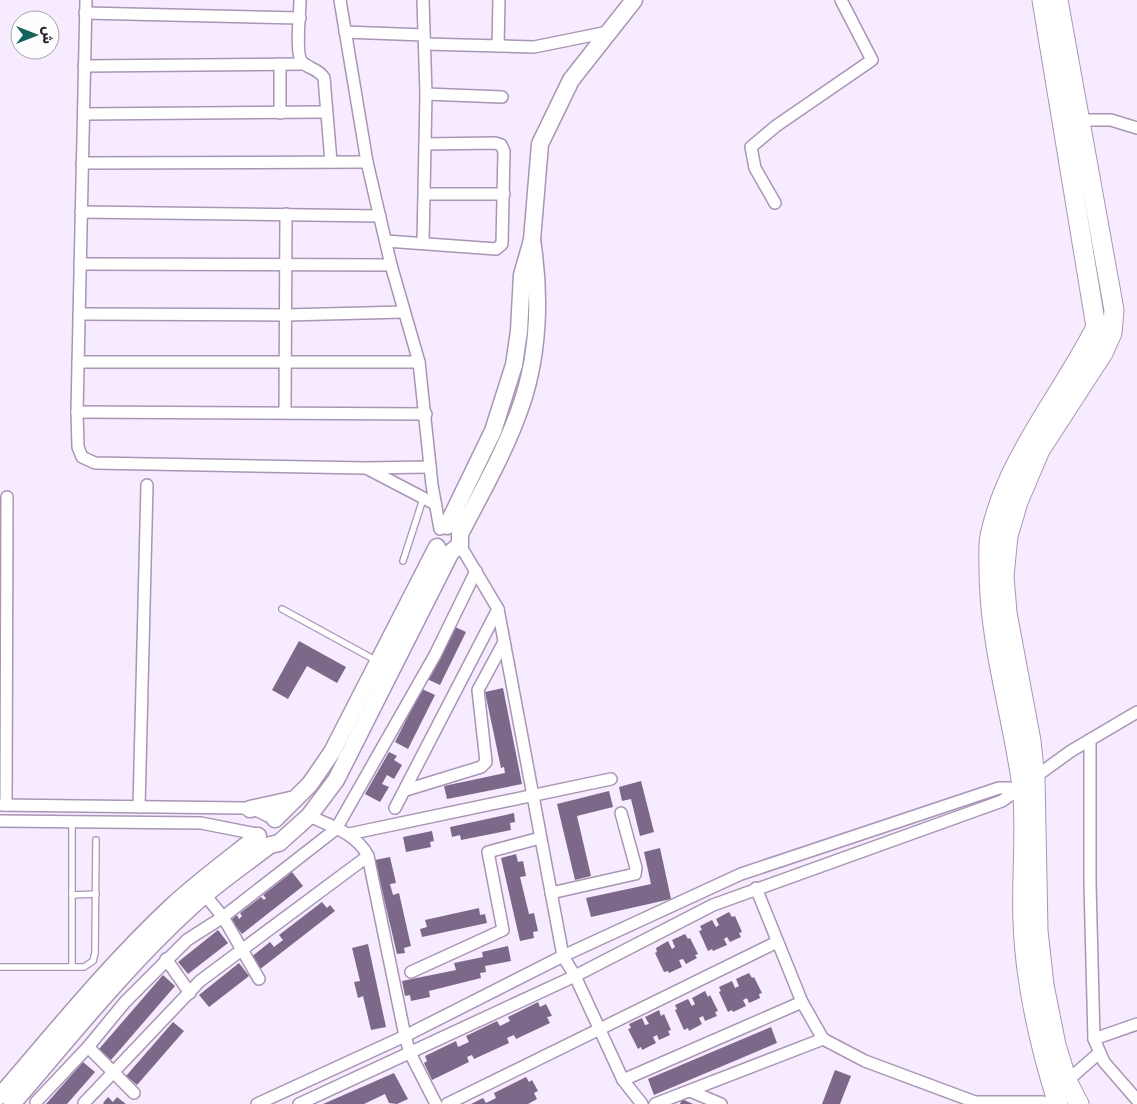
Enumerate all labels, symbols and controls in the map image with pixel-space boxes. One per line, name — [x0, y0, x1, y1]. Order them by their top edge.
north arrow — [10, 10, 60, 60]
text: ش — [39, 26, 56, 44]

